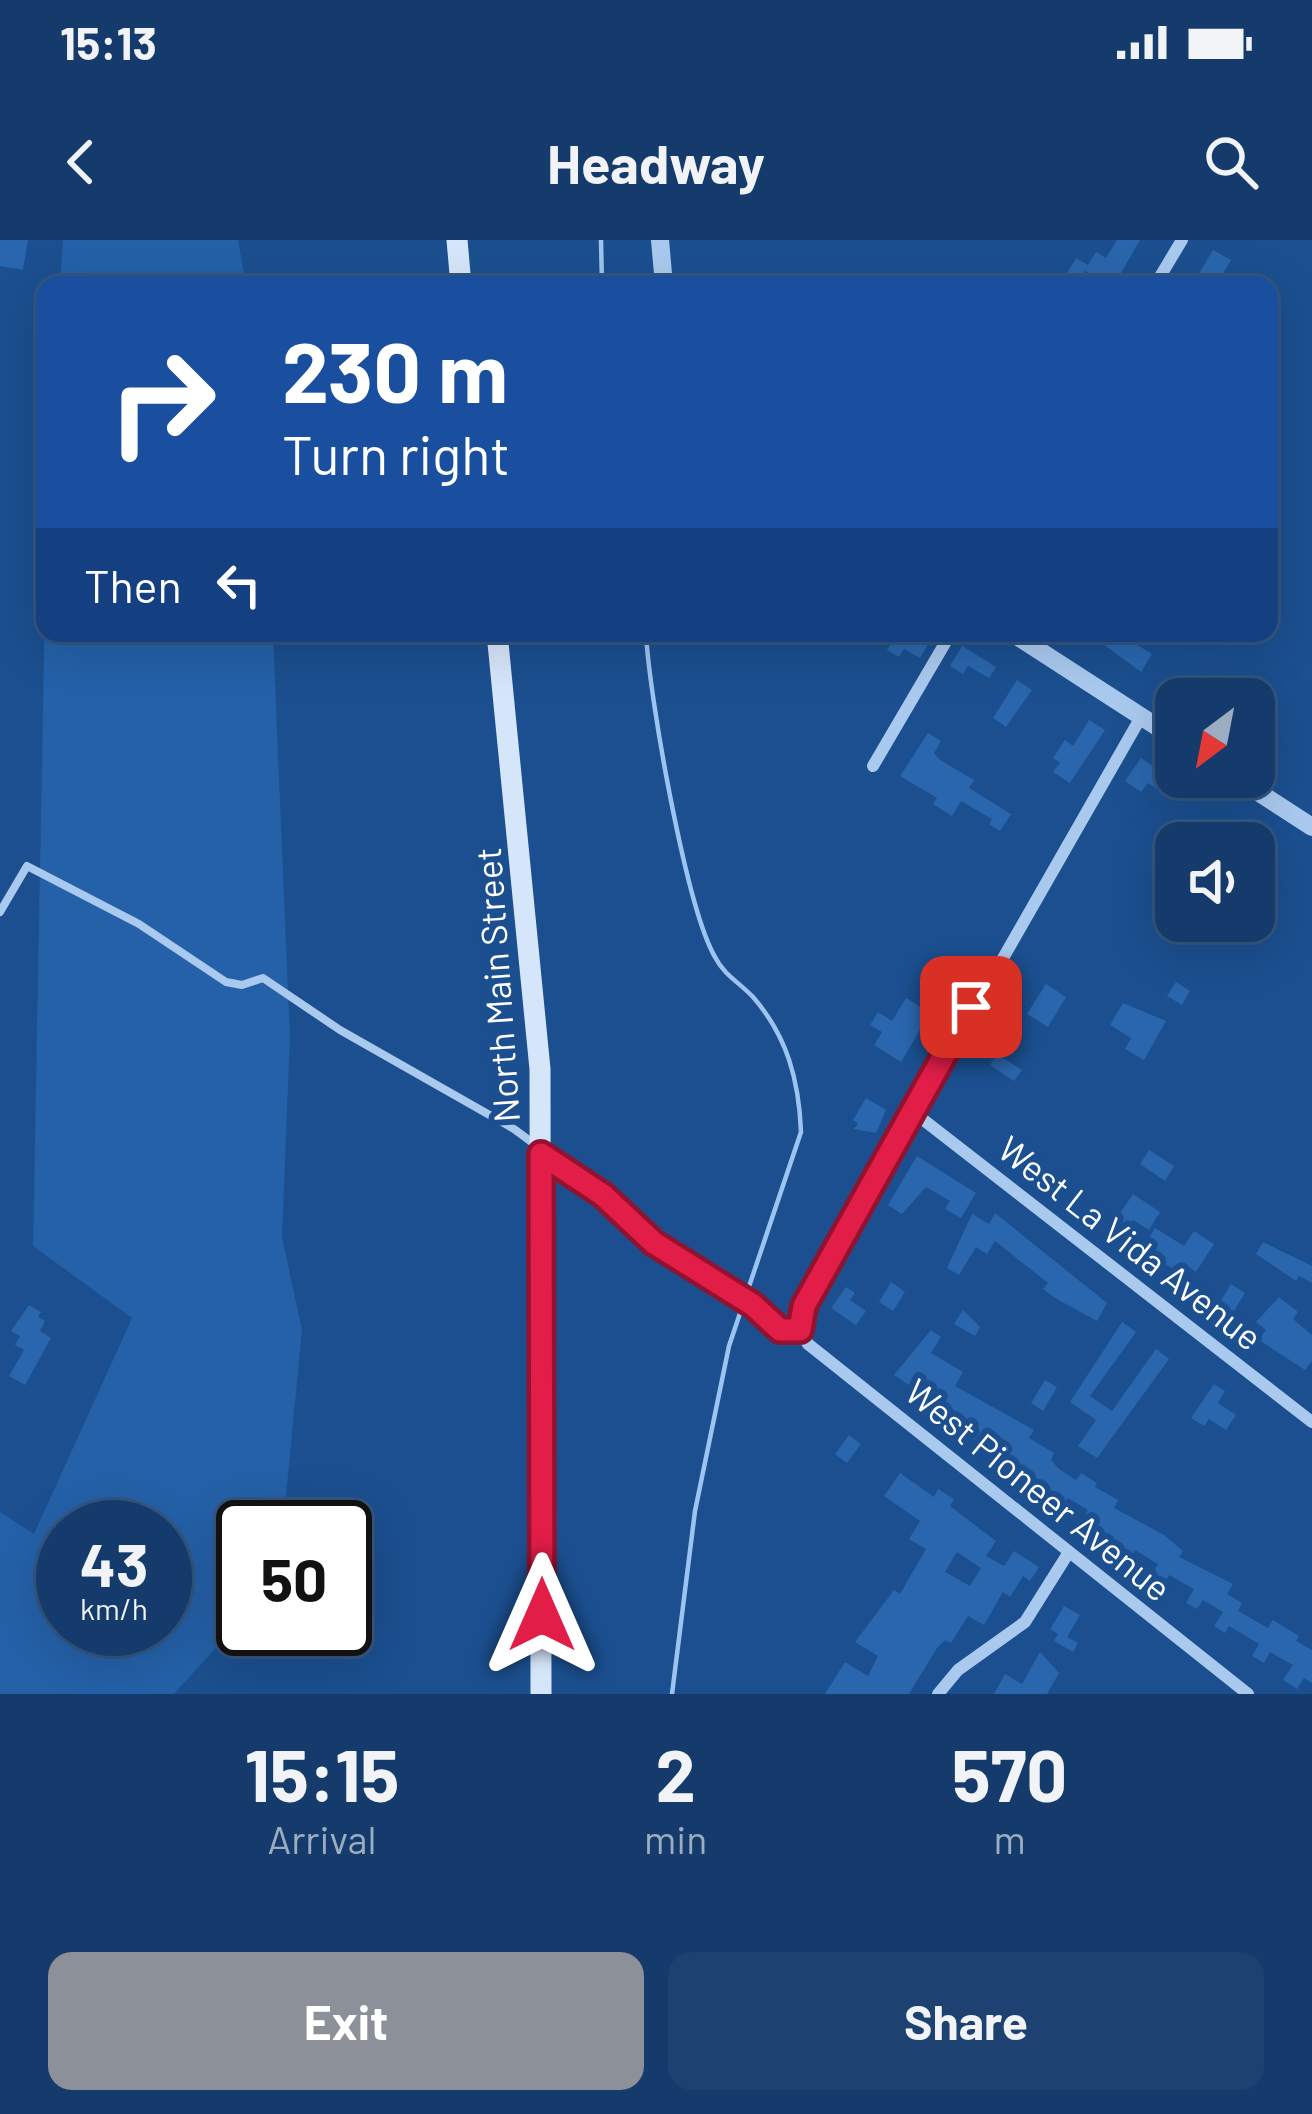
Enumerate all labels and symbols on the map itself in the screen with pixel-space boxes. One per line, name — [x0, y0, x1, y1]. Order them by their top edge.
north arrow — [1155, 678, 1275, 798]
street label: North Main Street — [465, 846, 527, 1124]
pin — [920, 956, 1022, 1058]
street label: West La Vida Avenue — [991, 1126, 1271, 1358]
street label: West Pioneer Avenue — [898, 1369, 1180, 1609]
speed limit sign: 50 — [216, 1500, 372, 1656]
position arrow — [479, 1552, 605, 1678]

